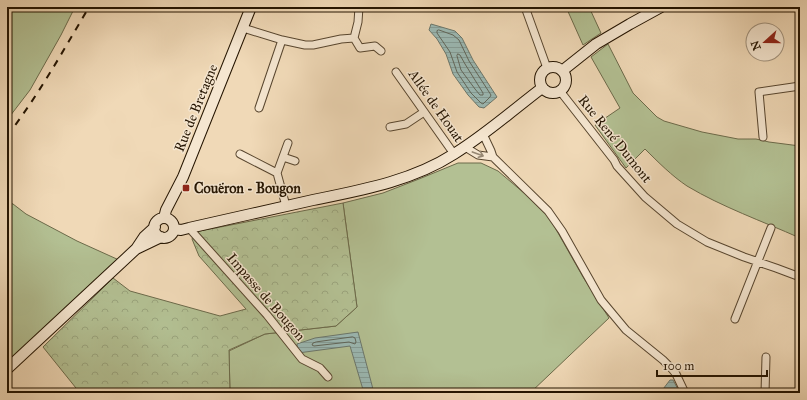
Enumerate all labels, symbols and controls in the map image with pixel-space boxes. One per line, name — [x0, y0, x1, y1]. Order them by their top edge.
north arrow — [745, 22, 785, 62]
text: N — [748, 38, 764, 52]
street label: Rue de Bretagne — [171, 62, 221, 154]
street label: Allée de Houat — [404, 66, 467, 146]
street label: Rue René Dumont — [574, 92, 656, 186]
one-way arrow — [472, 150, 484, 158]
place label: Couëron - Bougon — [194, 180, 301, 198]
marker: Couëron - Bougon — [181, 183, 191, 193]
street label: Impasse de Bougon — [223, 250, 309, 345]
scale bar — [657, 352, 767, 378]
text: 100 m — [663, 359, 694, 373]

